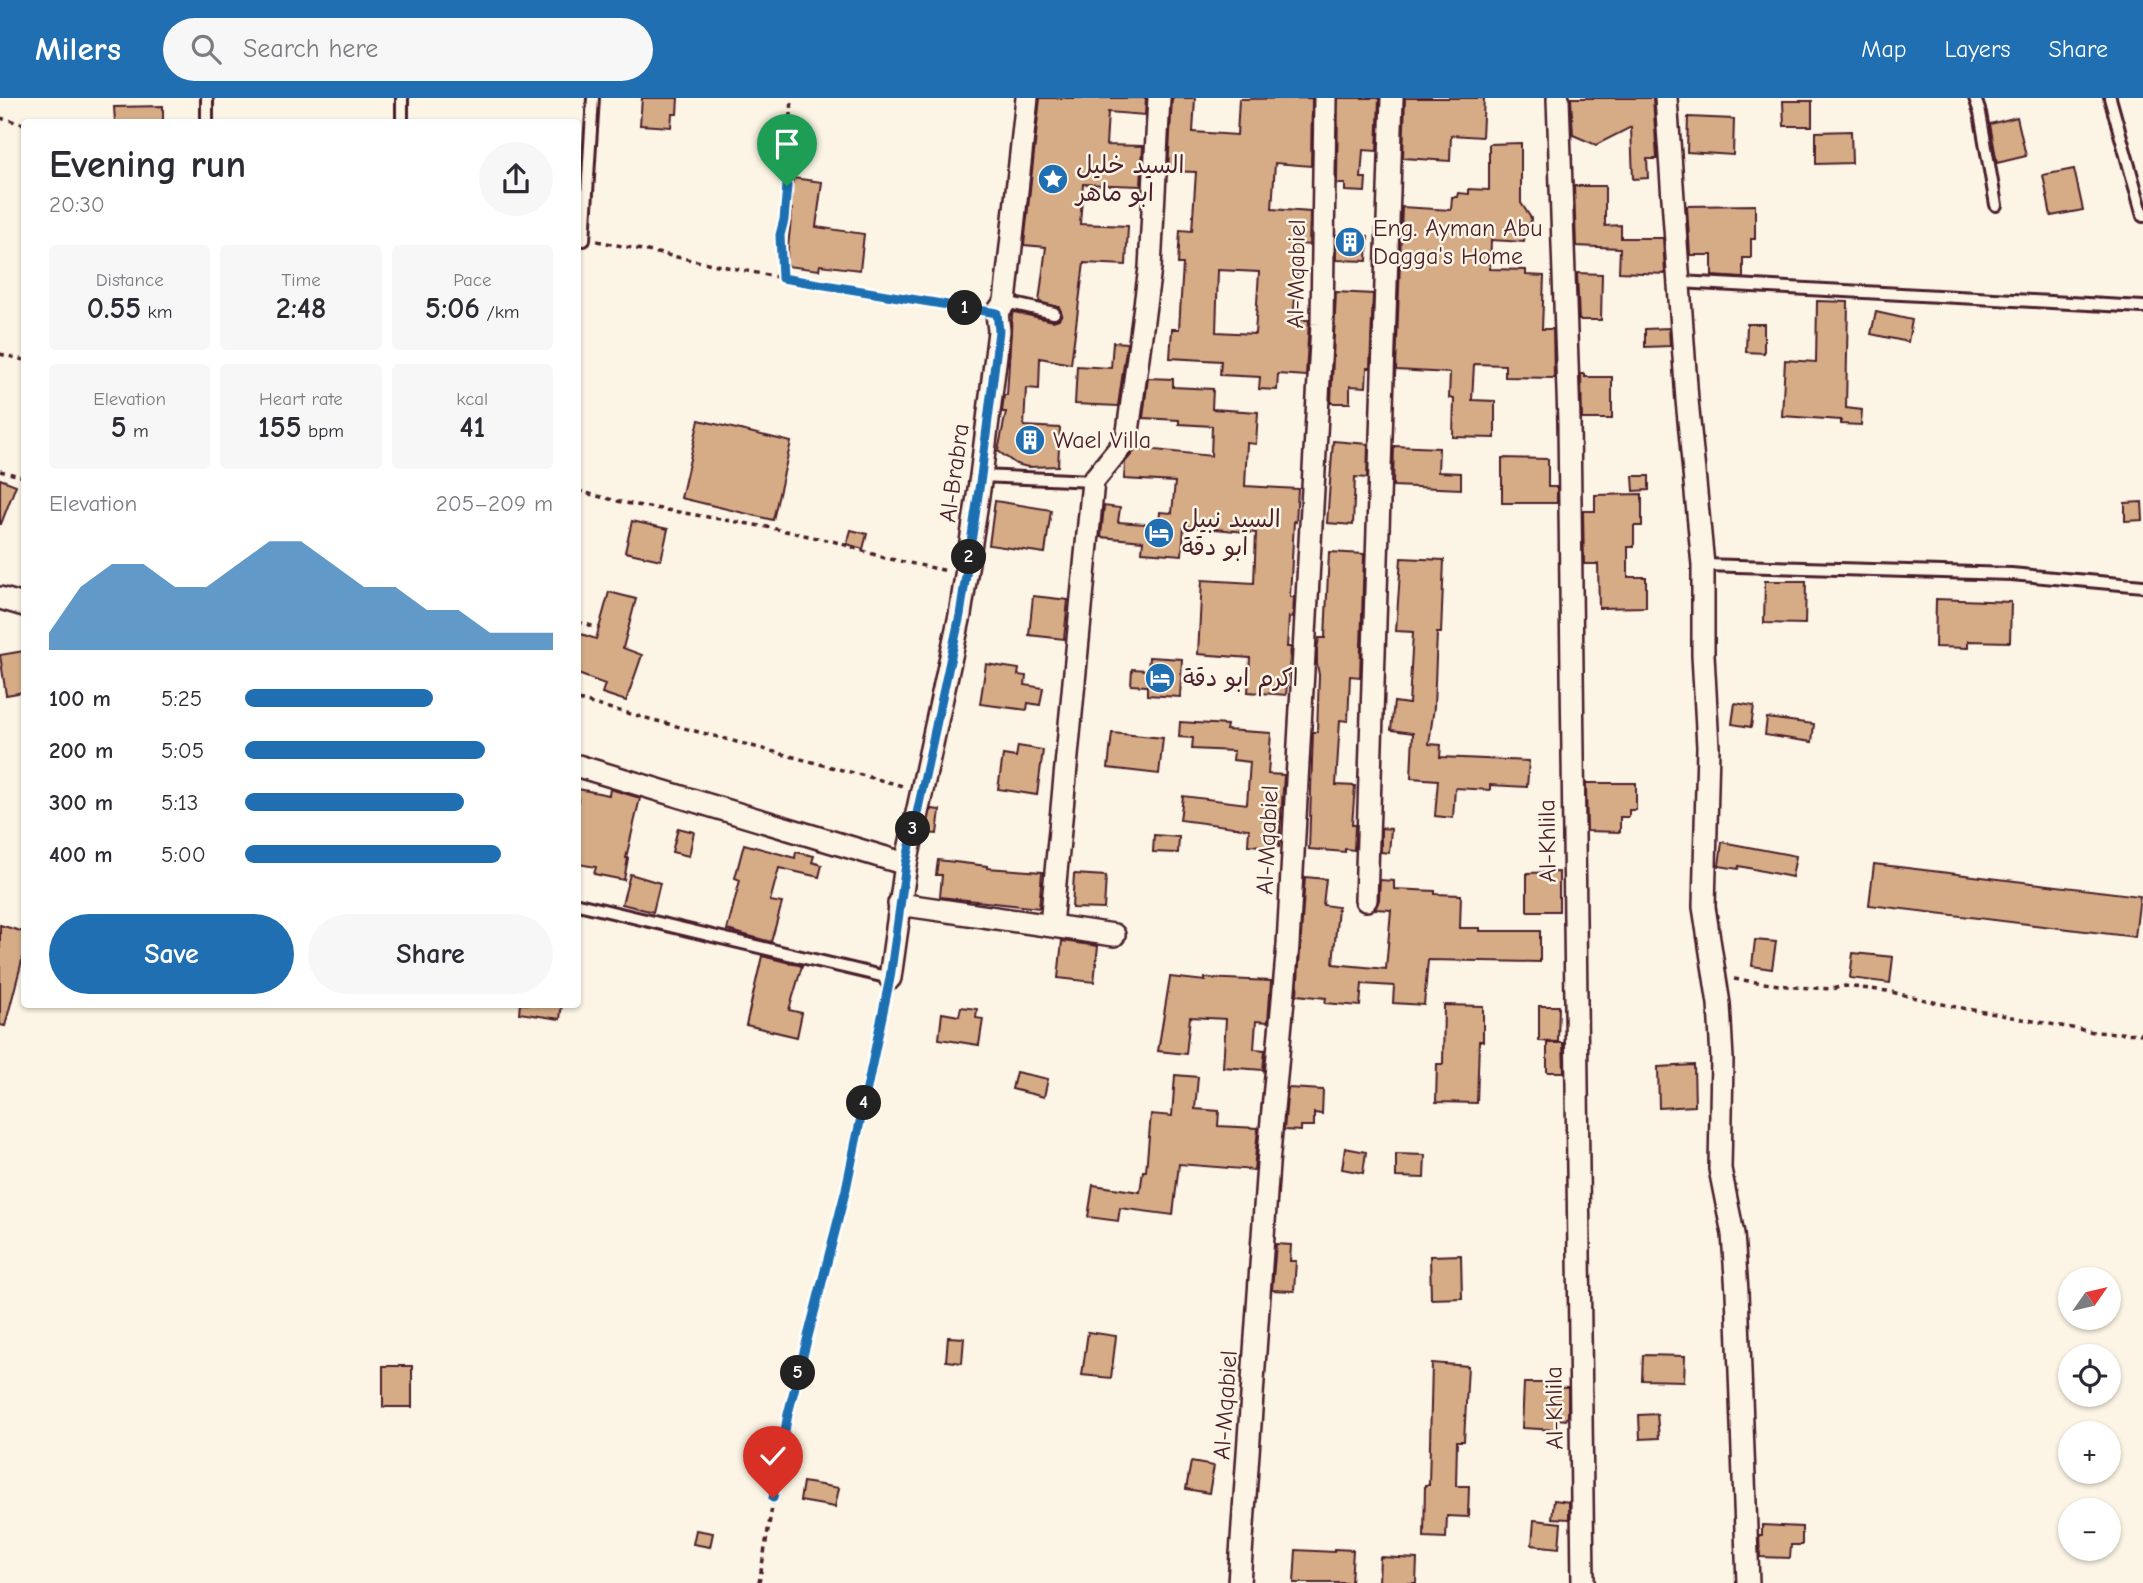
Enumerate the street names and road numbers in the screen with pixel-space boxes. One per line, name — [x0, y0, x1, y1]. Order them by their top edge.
street label: Al-Mqabiel — [1281, 219, 1311, 329]
street label: Al-Brabra — [933, 422, 975, 524]
street label: Al-Mqabiel — [1250, 785, 1284, 895]
street label: Al-Khlila — [1532, 799, 1562, 883]
street label: Al-Mqabiel — [1207, 1349, 1243, 1461]
street label: Al-Khlila — [1539, 1366, 1569, 1450]

